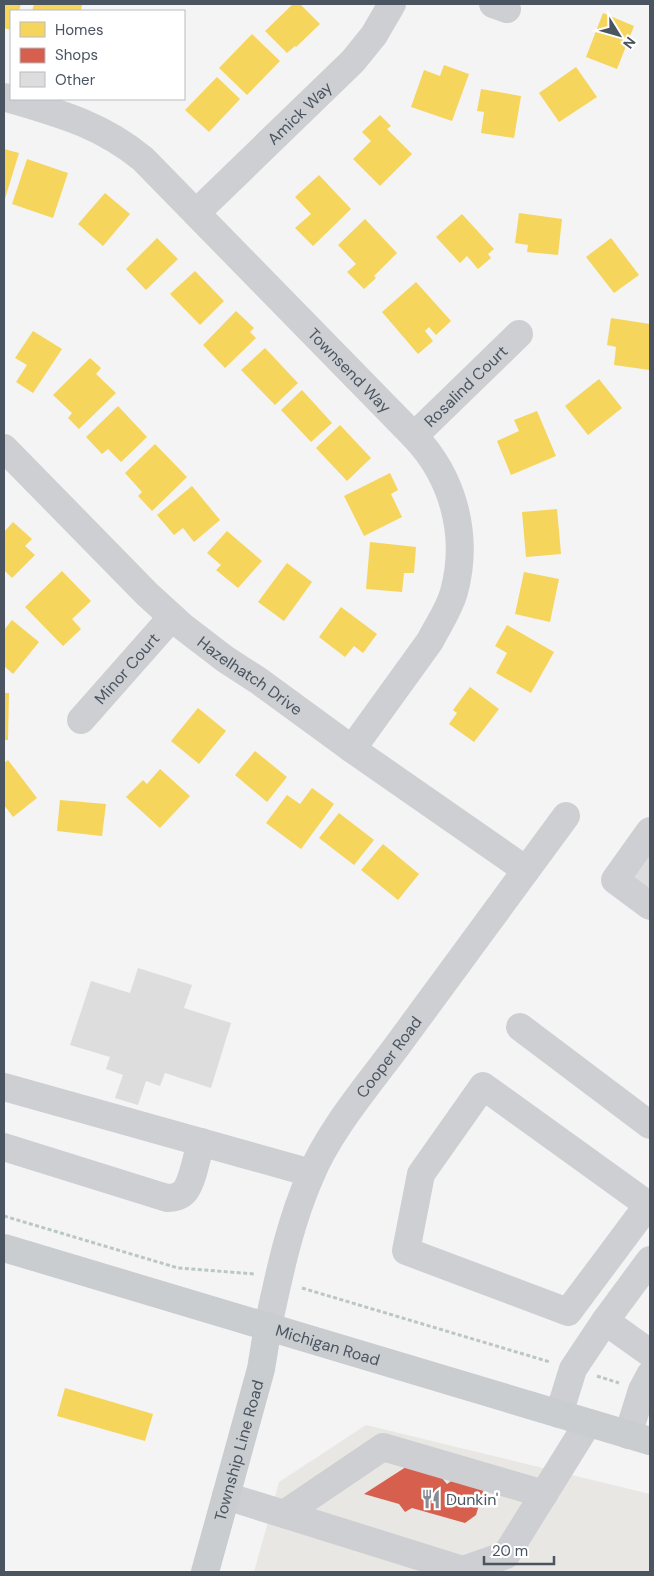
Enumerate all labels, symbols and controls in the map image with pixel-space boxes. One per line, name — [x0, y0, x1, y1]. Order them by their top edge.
legend — [10, 10, 185, 100]
north arrow — [594, 10, 644, 60]
text: Homes — [55, 20, 104, 40]
text: N — [619, 33, 640, 52]
text: Shops — [55, 45, 98, 65]
text: Other — [55, 70, 96, 90]
street label: Amick Way — [263, 77, 337, 149]
street label: Townsend Way — [303, 324, 396, 418]
street label: Rosalind Court — [420, 341, 512, 432]
street label: Minor Court — [90, 628, 164, 709]
street label: Hazelhatch Drive — [193, 632, 306, 720]
street label: Cooper Road — [351, 1012, 426, 1102]
street label: Michigan Road — [273, 1320, 382, 1371]
street label: Township Line Road — [210, 1378, 268, 1524]
restaurant icon: Dunkin' — [420, 1488, 442, 1510]
place label: Dunkin' — [446, 1489, 498, 1510]
scale bar — [484, 1534, 554, 1566]
text: 20 m — [492, 1541, 528, 1561]

